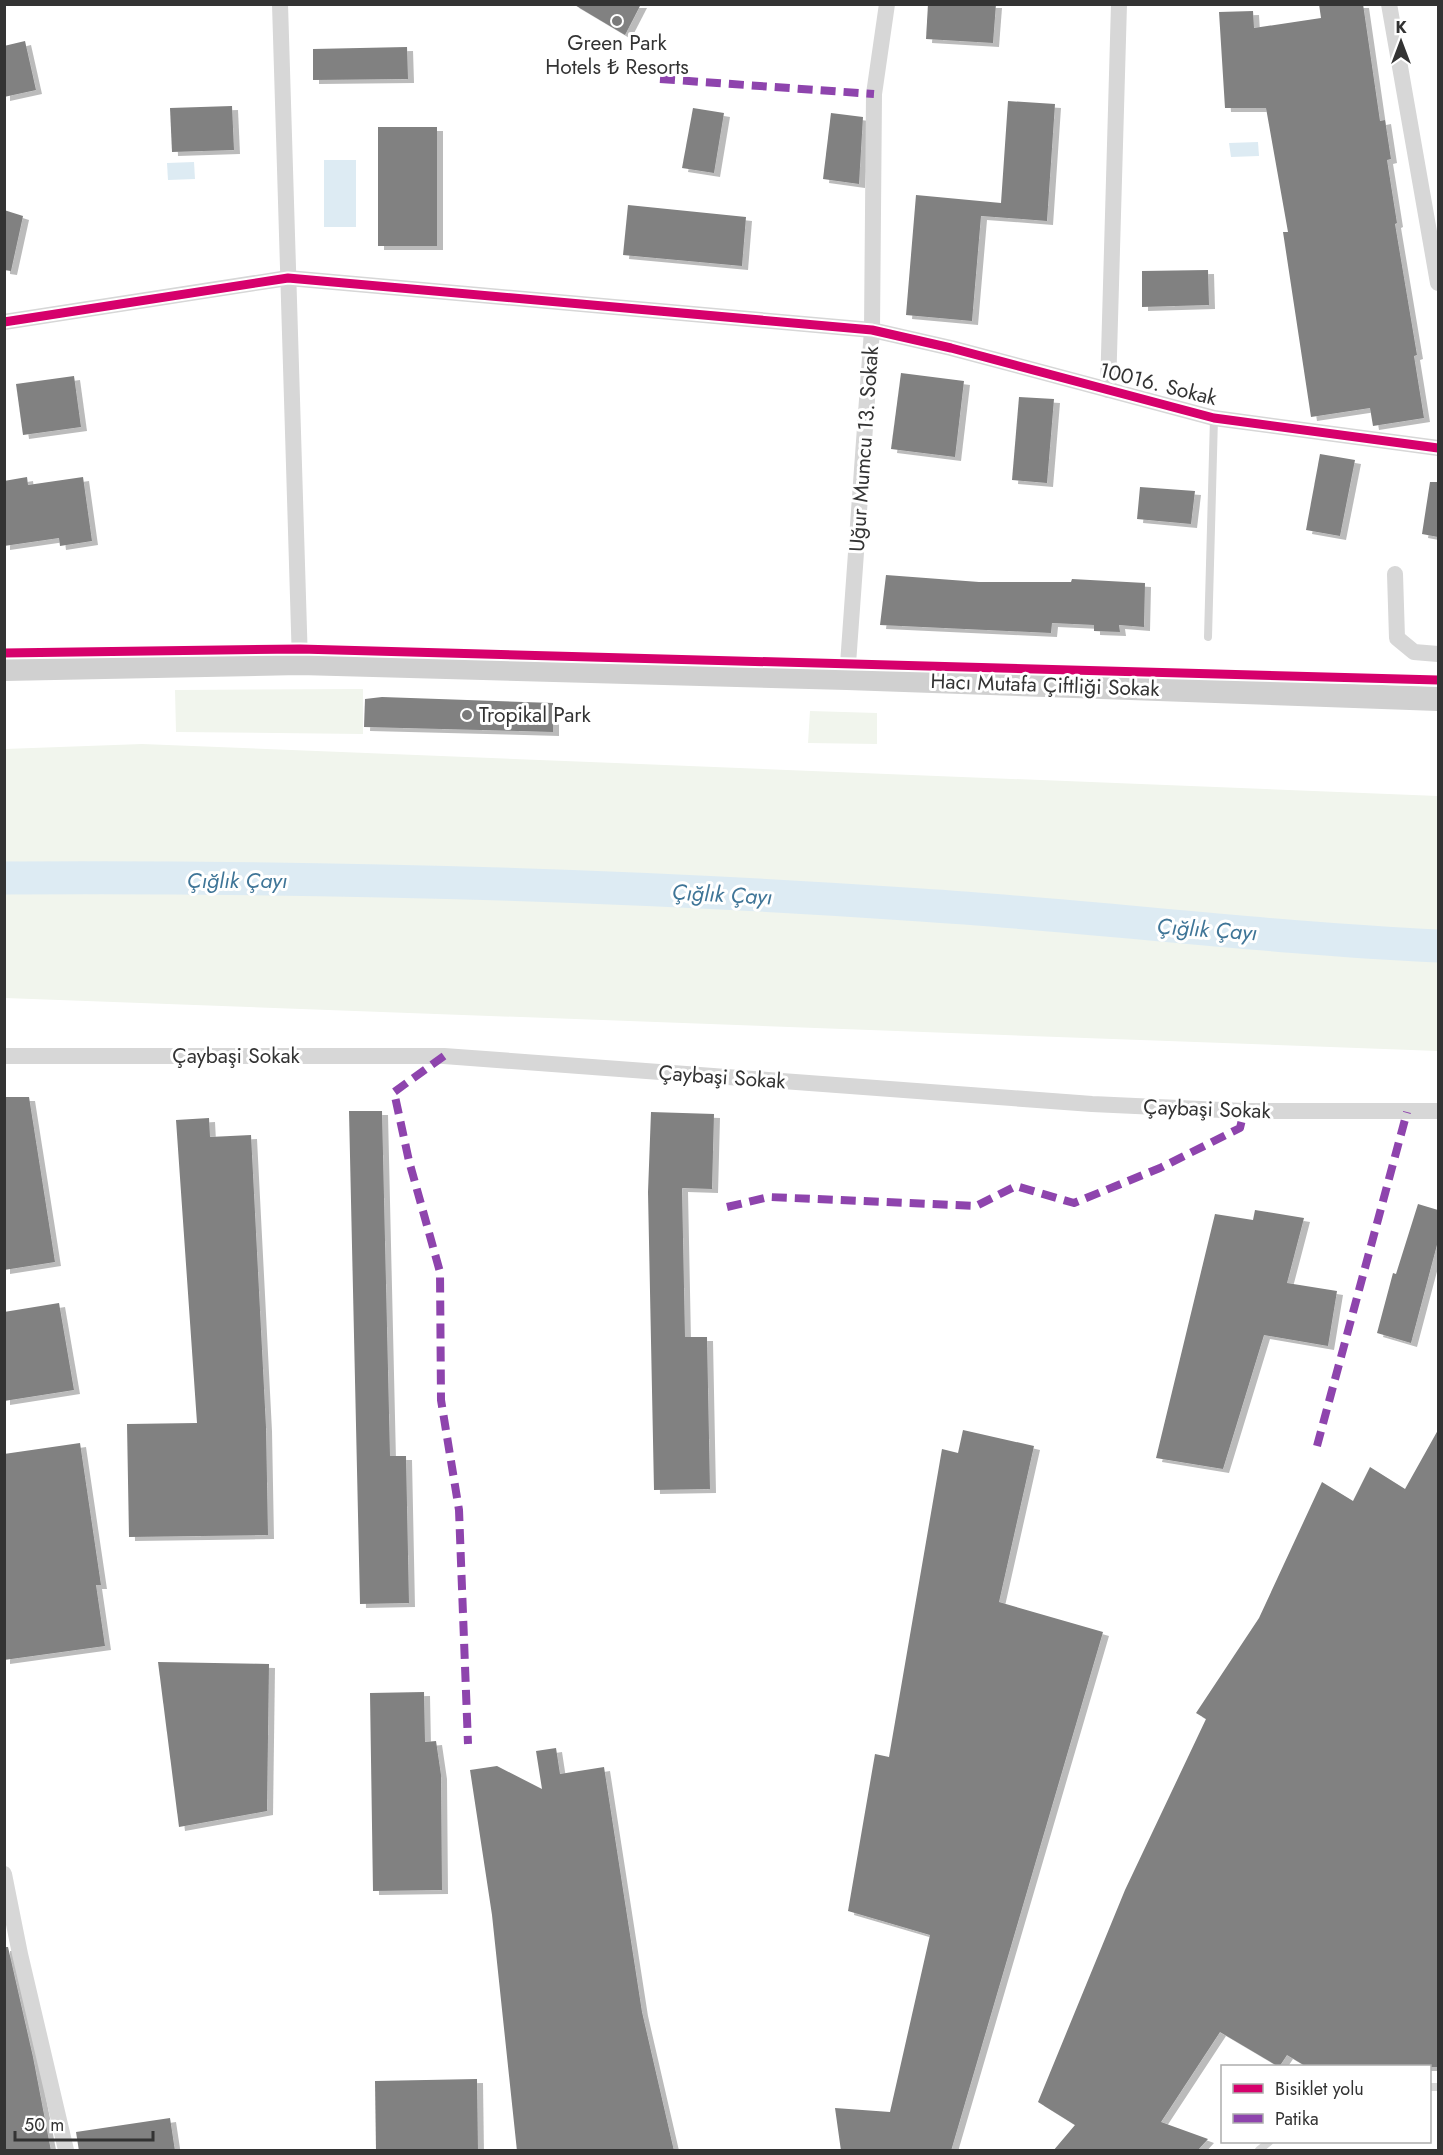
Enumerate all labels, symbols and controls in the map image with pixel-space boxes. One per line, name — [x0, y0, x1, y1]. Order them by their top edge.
north arrow — [1371, 12, 1431, 72]
marker: Green Park Hotels ₺ Resorts — [610, 14, 624, 28]
text: K — [1395, 16, 1407, 39]
place label: Green Park Hotels ₺ Resorts — [545, 28, 689, 82]
street label: Uğur Mumcu 13. Sokak — [842, 344, 886, 553]
street label: 10016. Sokak — [1096, 355, 1221, 413]
street label: Hacı Mutafa Çiftliği Sokak — [930, 666, 1161, 704]
place label: Tropikal Park — [479, 700, 592, 730]
marker: Tropikal Park — [460, 708, 474, 722]
water label: Çığlık Çayı — [187, 864, 287, 896]
water label: Çığlık Çayı — [671, 875, 773, 913]
water label: Çığlık Çayı — [1156, 910, 1258, 948]
street label: Çaybaşi Sokak — [172, 1041, 300, 1071]
street label: Çaybaşi Sokak — [657, 1058, 787, 1096]
street label: Çaybaşi Sokak — [1143, 1092, 1272, 1126]
legend — [1221, 2065, 1431, 2143]
text: Bisiklet yolu — [1275, 2076, 1364, 2102]
scale bar — [15, 2104, 153, 2142]
text: Patika — [1275, 2106, 1319, 2132]
text: 50 m — [24, 2112, 64, 2138]

